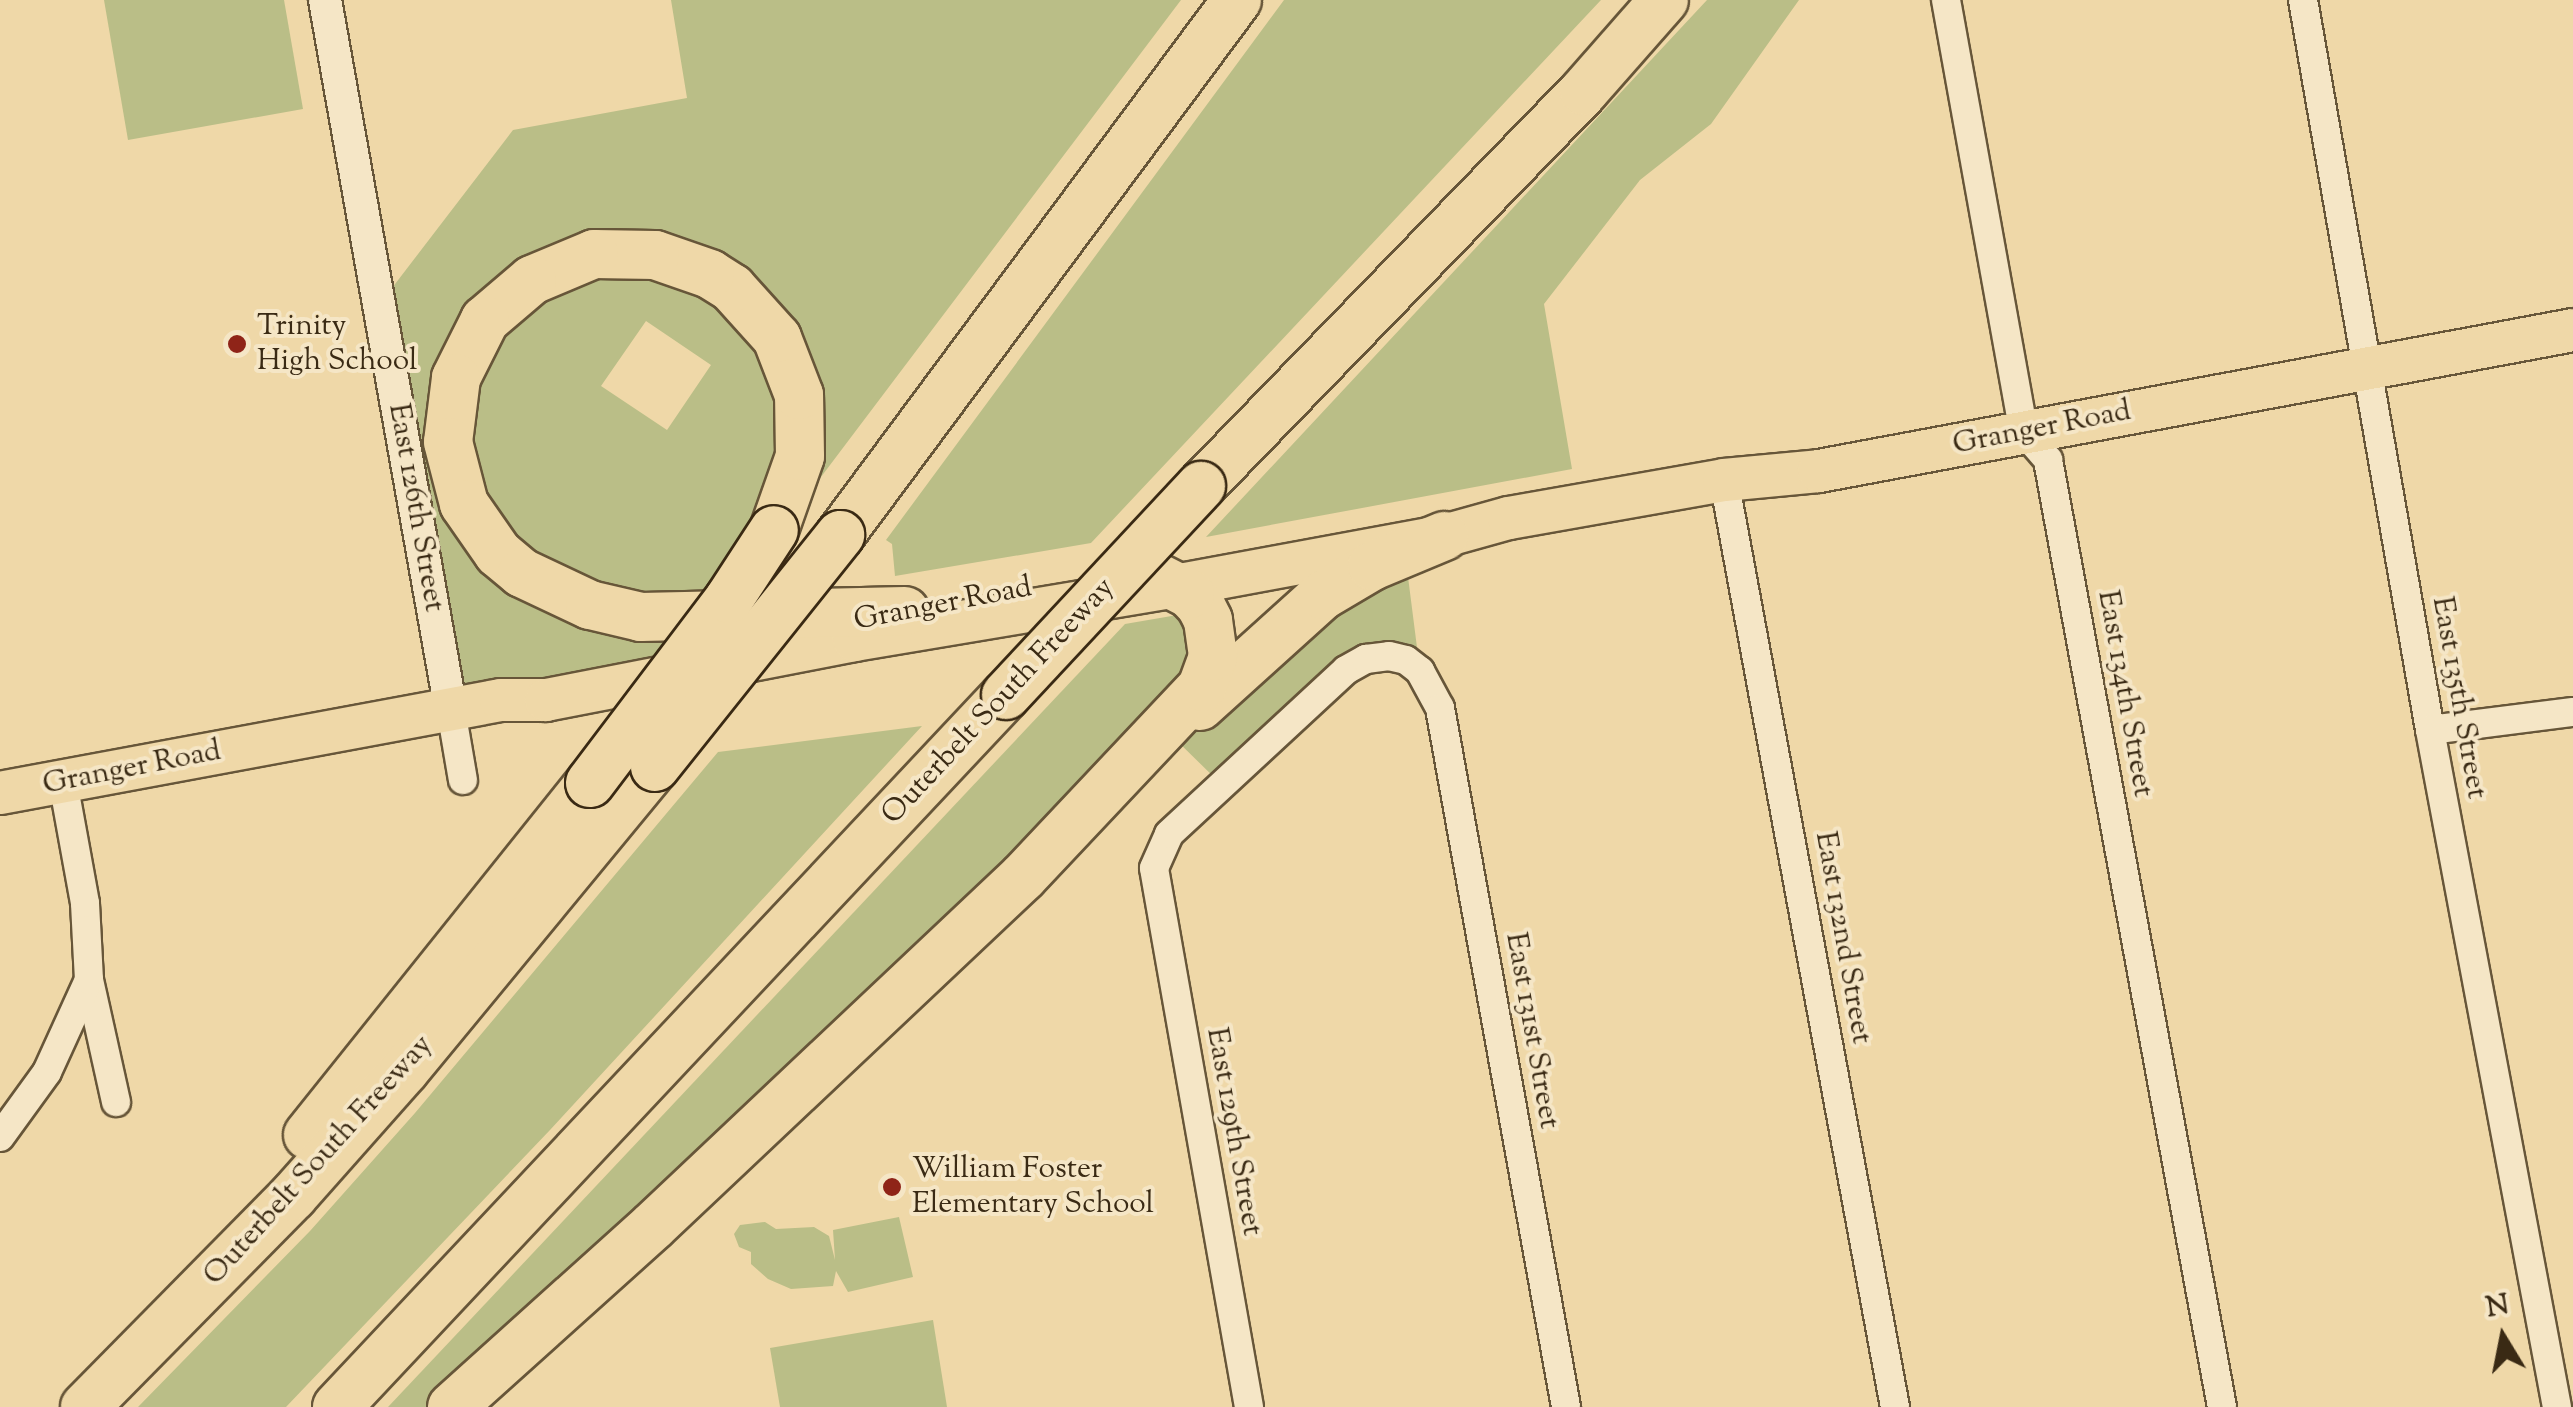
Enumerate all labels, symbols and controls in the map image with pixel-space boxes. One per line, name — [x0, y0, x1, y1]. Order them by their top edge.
place label: Trinity High School — [257, 309, 417, 380]
marker: Trinity High School — [226, 333, 248, 355]
street label: Granger Road — [1950, 394, 2134, 464]
street label: East 126th Street — [379, 401, 451, 615]
street label: Granger Road — [851, 570, 1035, 640]
street label: Outerbelt South Freeway — [875, 571, 1123, 833]
street label: East 134th Street — [2088, 588, 2160, 800]
street label: East 135th Street — [2423, 594, 2493, 802]
street label: Granger Road — [40, 734, 224, 804]
street label: East 132nd Street — [1806, 829, 1878, 1047]
street label: East 131st Street — [1496, 930, 1566, 1132]
street label: East 129th Street — [1197, 1025, 1269, 1239]
street label: Outerbelt South Freeway — [197, 1028, 441, 1294]
place label: William Foster Elementary School — [912, 1152, 1154, 1222]
marker: William Foster Elementary School — [881, 1176, 903, 1198]
text: N — [2483, 1286, 2512, 1329]
north arrow — [2453, 1287, 2553, 1387]

